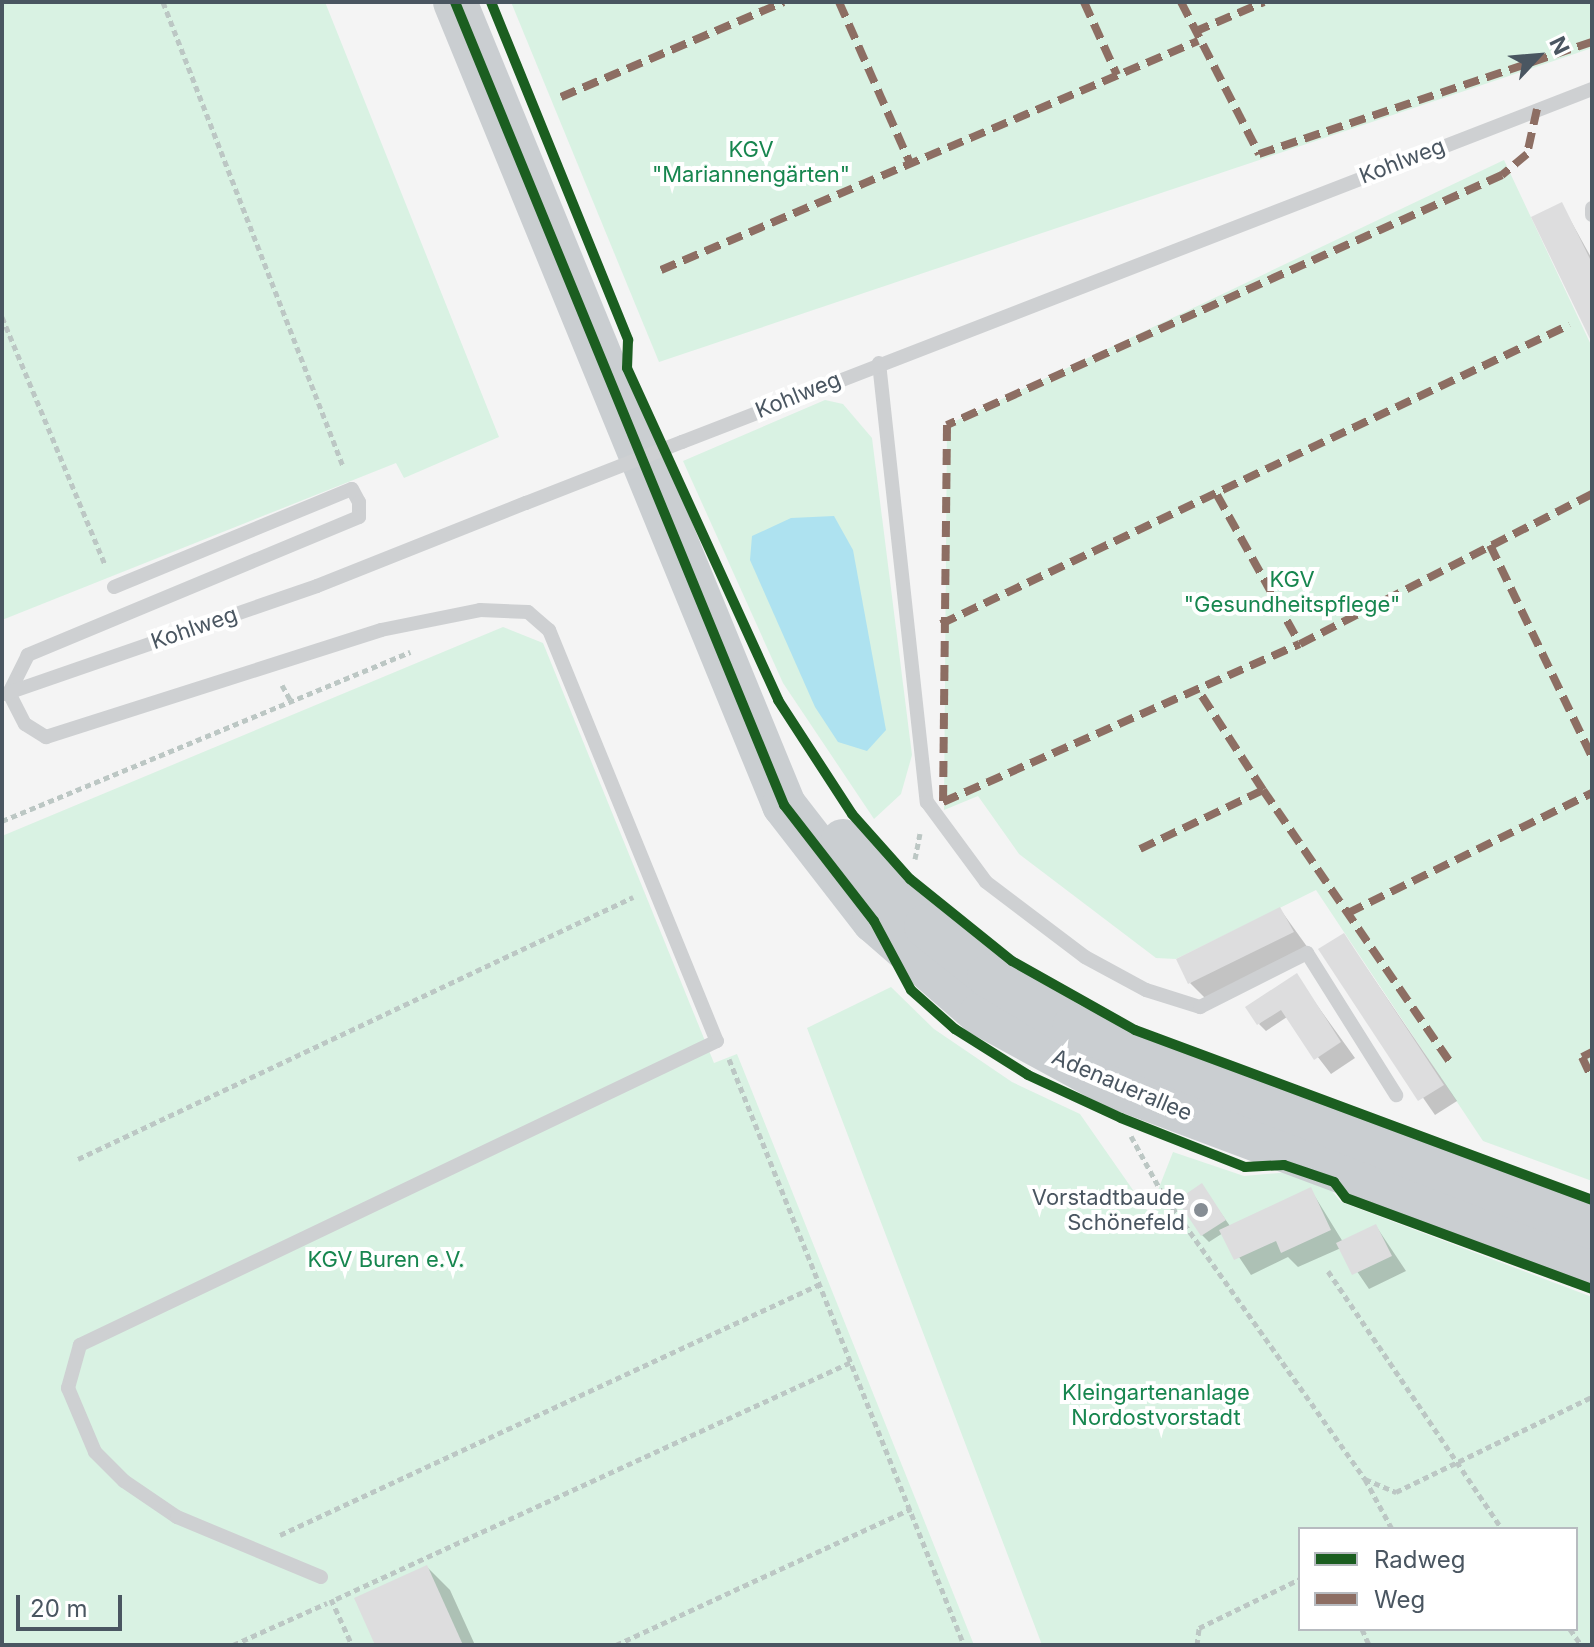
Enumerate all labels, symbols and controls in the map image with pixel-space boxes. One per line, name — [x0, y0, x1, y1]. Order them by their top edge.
north arrow — [1498, 16, 1578, 96]
text: N — [1544, 32, 1575, 59]
street label: Kohlweg — [1356, 133, 1448, 189]
park label: KGV "Mariannengärten" — [652, 136, 850, 188]
street label: Kohlweg — [752, 366, 844, 424]
park label: KGV "Gesundheitspflege" — [1184, 566, 1400, 618]
street label: Kohlweg — [147, 601, 241, 655]
street label: Adenauerallee — [1048, 1044, 1196, 1126]
place label: Vorstadtbaude Schönefeld — [1032, 1184, 1185, 1236]
marker: Vorstadtbaude Schönefeld — [1192, 1201, 1210, 1219]
park label: KGV Buren e.V. — [307, 1247, 465, 1273]
park label: Kleingartenanlage Nordostvorstadt — [1062, 1379, 1250, 1430]
legend — [1298, 1527, 1578, 1631]
text: Radweg — [1374, 1545, 1465, 1574]
scale bar — [20, 1579, 126, 1629]
text: Weg — [1374, 1585, 1425, 1614]
text: 20 m — [30, 1594, 88, 1623]

